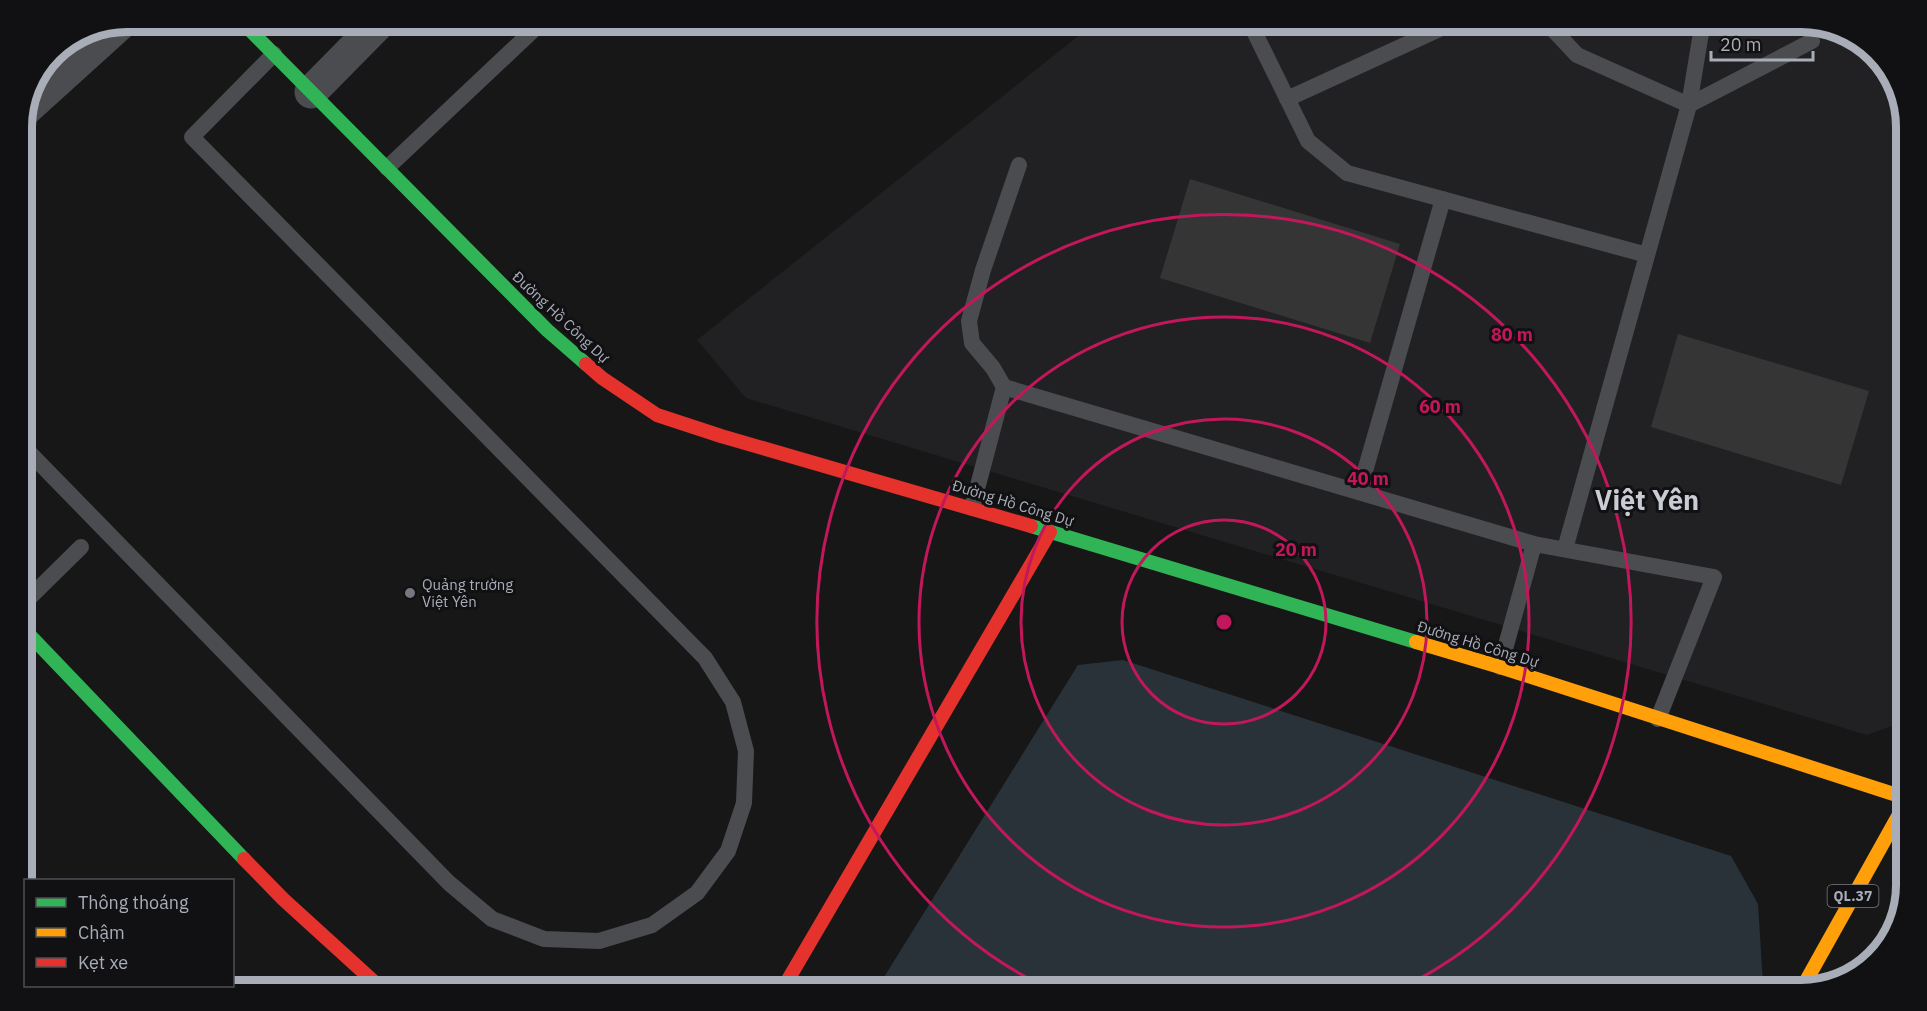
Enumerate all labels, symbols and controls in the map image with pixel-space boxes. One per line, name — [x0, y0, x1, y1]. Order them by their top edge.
scale bar — [1711, 24, 1813, 62]
text: 20 m — [1720, 33, 1762, 56]
street label: Đường Hồ Công Dự — [509, 267, 614, 367]
text: 80 m — [1491, 323, 1533, 346]
text: 60 m — [1419, 395, 1461, 418]
text: 40 m — [1347, 467, 1389, 490]
street label: Đường Hồ Công Dự — [950, 476, 1076, 531]
district label: Việt Yên — [1595, 482, 1699, 517]
text: 20 m — [1275, 538, 1317, 561]
place label: Quảng trường Việt Yên — [422, 575, 513, 611]
marker: Quảng trường Việt Yên — [403, 586, 417, 600]
centre of rings — [1214, 612, 1234, 632]
street label: Đường Hồ Công Dự — [1415, 617, 1541, 672]
legend — [24, 879, 234, 987]
road number: QL.37 — [1828, 885, 1878, 907]
text: Thông thoáng — [78, 891, 189, 914]
text: Chậm — [78, 921, 125, 944]
text: Kẹt xe — [78, 951, 128, 974]

